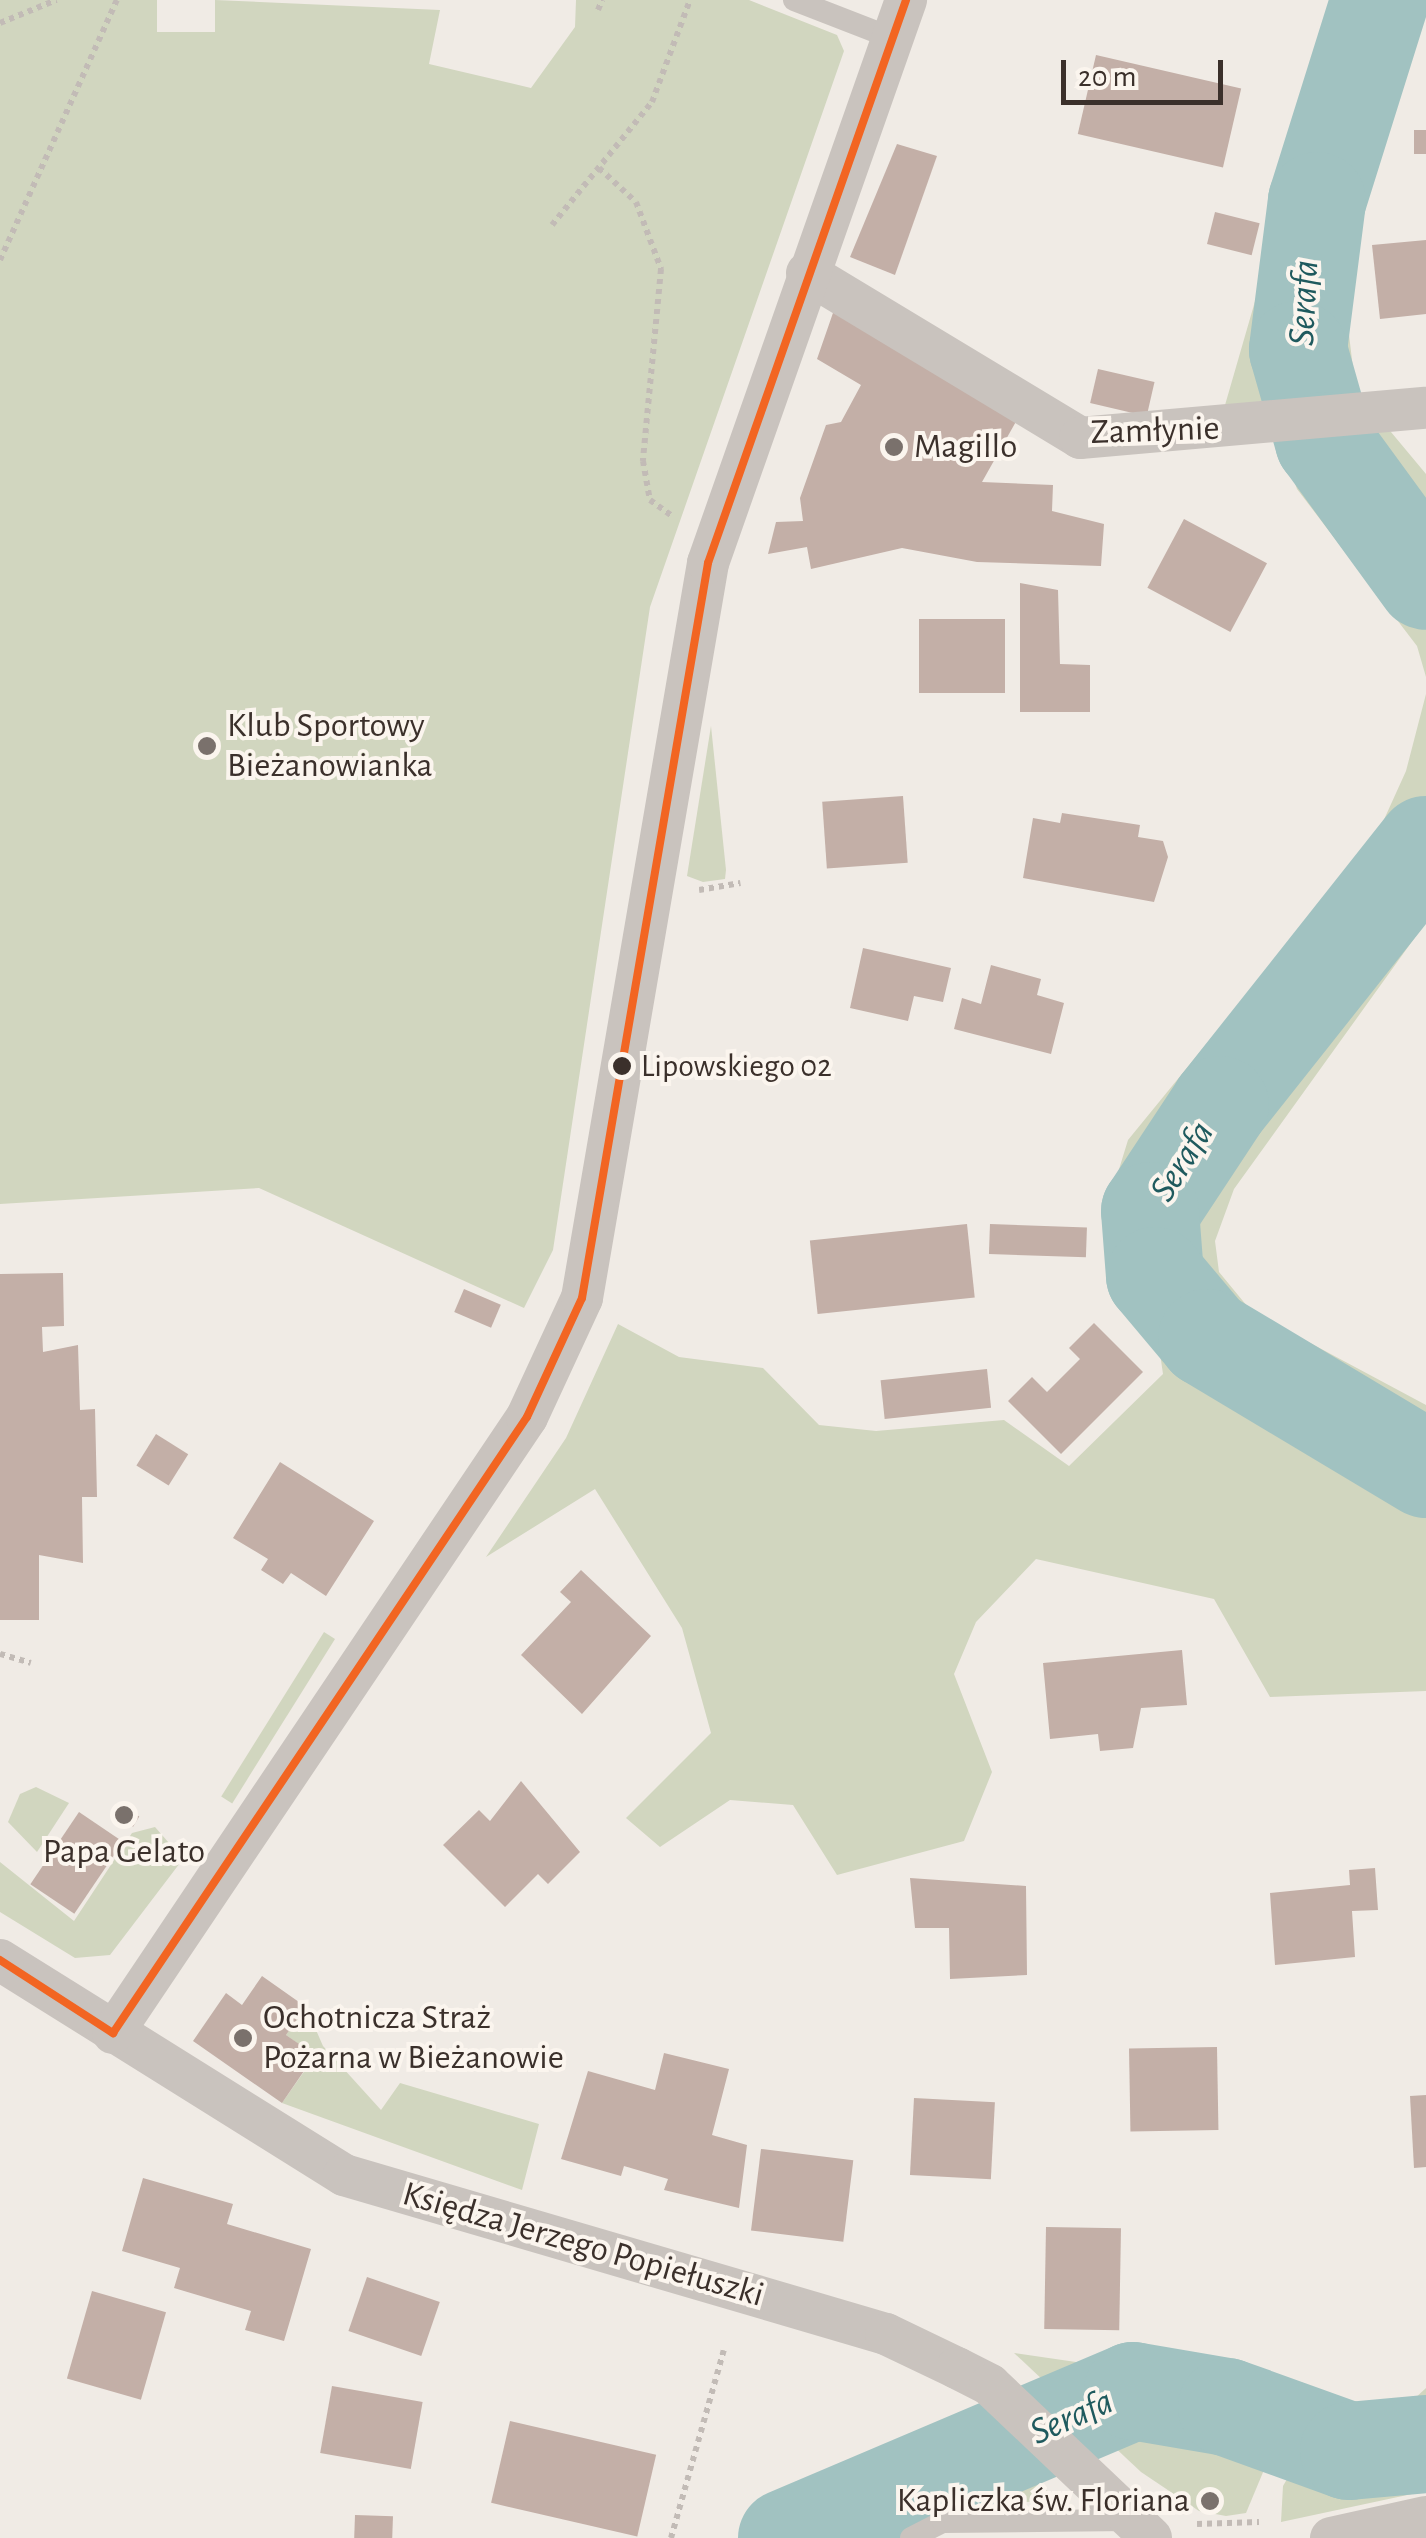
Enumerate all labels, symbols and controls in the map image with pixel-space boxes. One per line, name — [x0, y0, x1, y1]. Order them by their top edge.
scale bar — [1066, 40, 1228, 102]
text: 20 m — [1078, 62, 1136, 92]
water label: Serafa — [1280, 259, 1330, 347]
street label: Zamłynie — [1090, 408, 1220, 454]
place label: Magillo — [914, 426, 1017, 468]
marker: Magillo — [883, 436, 905, 458]
place label: Klub Sportowy Bieżanowianka — [227, 705, 433, 787]
marker: Klub Sportowy Bieżanowianka — [196, 735, 218, 757]
place label: Lipowskiego 02 — [641, 1047, 832, 1085]
marker: Lipowskiego 02 — [612, 1056, 632, 1076]
water label: Serafa — [1141, 1113, 1225, 1211]
marker: Papa Gelato — [113, 1804, 135, 1826]
place label: Papa Gelato — [43, 1831, 205, 1873]
place label: Ochotnicza Straż Pożarna w Bieżanowie — [263, 1997, 564, 2079]
marker: Ochotnicza Straż Pożarna w Bieżanowie — [232, 2027, 254, 2049]
street label: Księdza Jerzego Popiełuszki — [398, 2173, 768, 2317]
water label: Serafa — [1023, 2380, 1121, 2456]
place label: Kapliczka św. Floriana — [897, 2480, 1190, 2522]
marker: Kapliczka św. Floriana — [1199, 2490, 1221, 2512]

